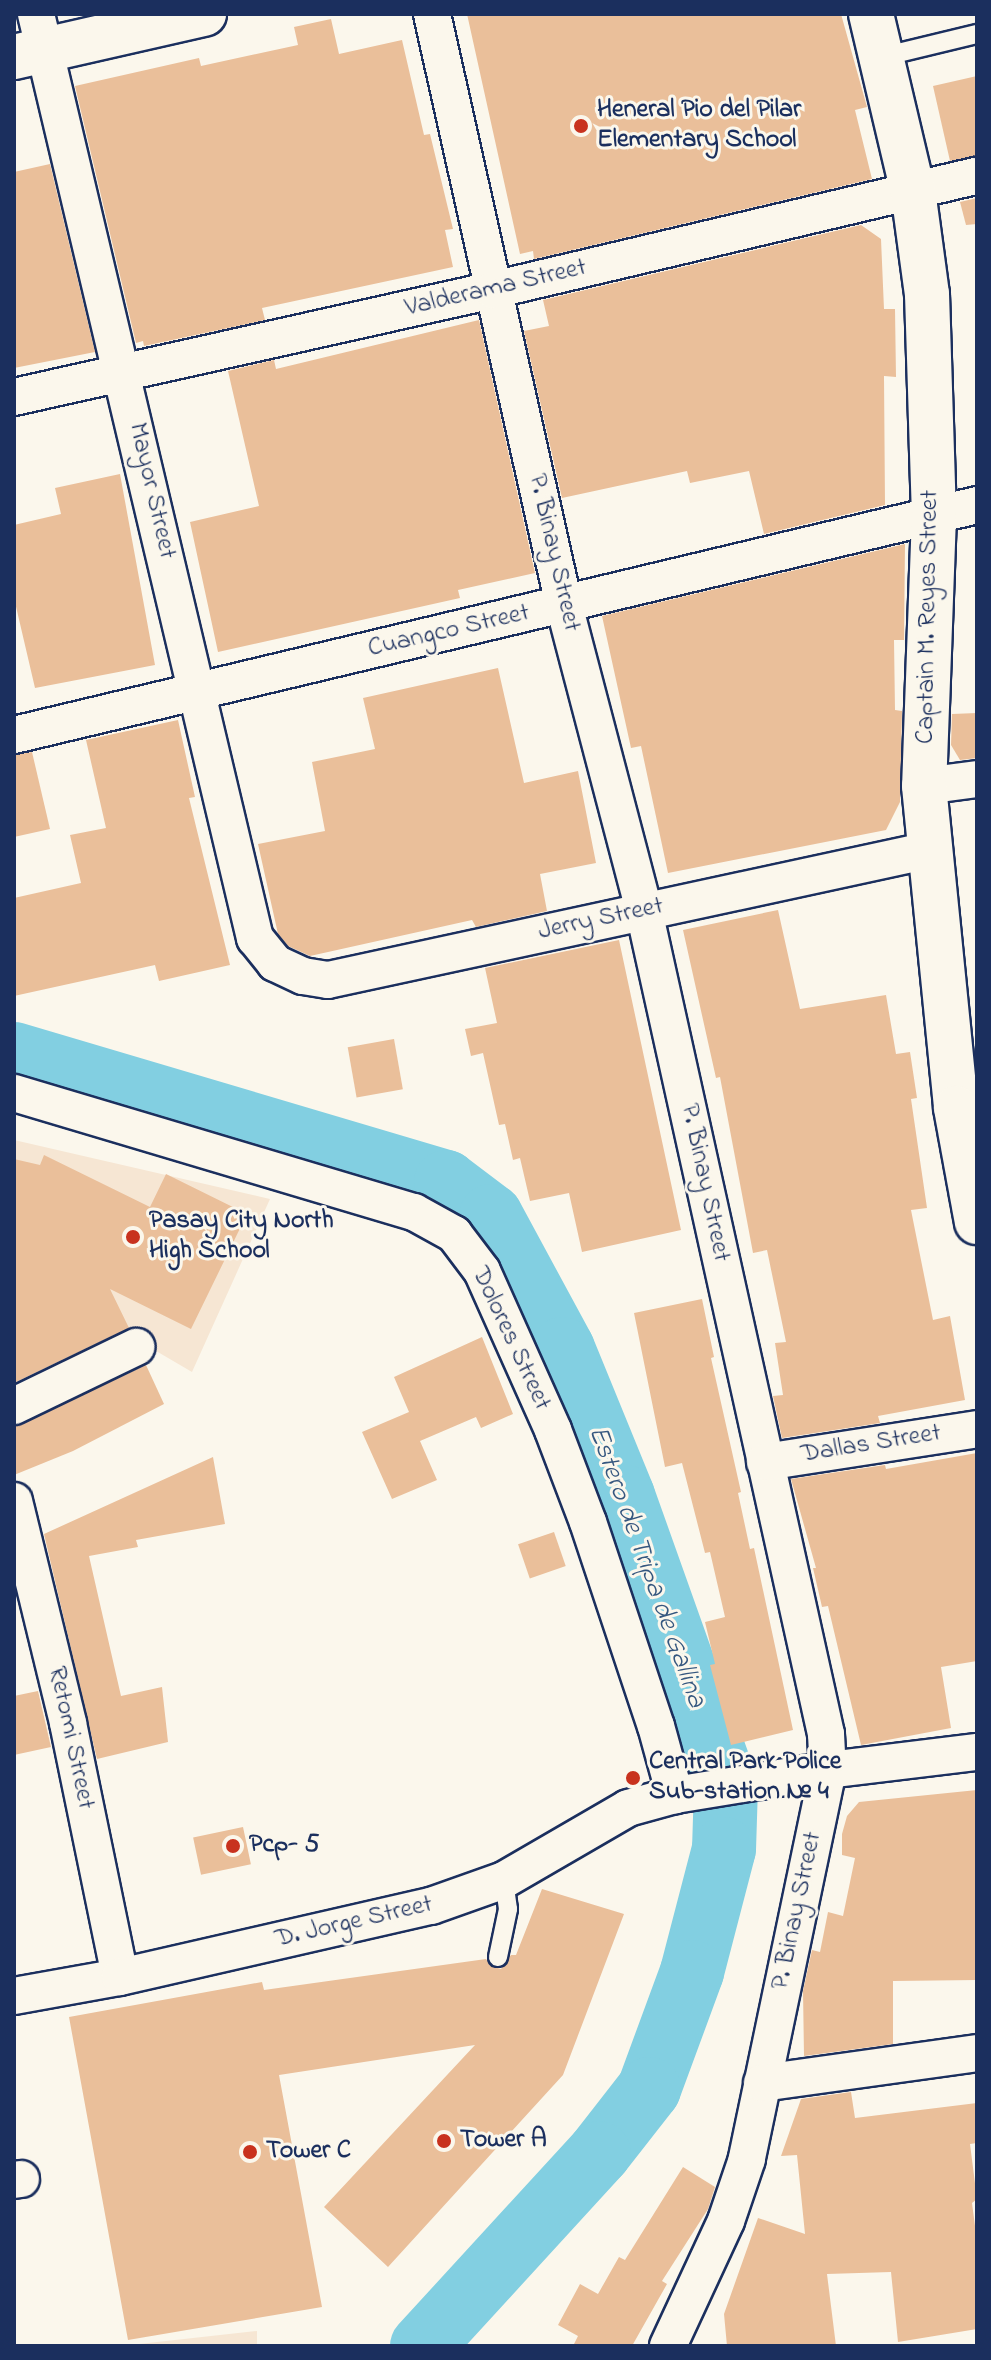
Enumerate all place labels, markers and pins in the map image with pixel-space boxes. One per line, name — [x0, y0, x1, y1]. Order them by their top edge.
place label: Heneral Pio del Pilar Elementary School — [597, 95, 801, 156]
marker: Heneral Pio del Pilar Elementary School — [572, 117, 590, 135]
place label: Pasay City North High School — [149, 1206, 334, 1268]
marker: Pasay City North High School — [124, 1228, 142, 1246]
place label: Central Park Police Sub-station № 4 — [649, 1747, 841, 1808]
marker: Central Park Police Sub-station № 4 — [624, 1769, 642, 1787]
place label: Pcp- 5 — [249, 1830, 319, 1862]
marker: Pcp- 5 — [224, 1837, 242, 1855]
place label: Tower A — [460, 2125, 547, 2157]
marker: Tower A — [435, 2132, 453, 2150]
place label: Tower C — [266, 2136, 351, 2168]
marker: Tower C — [241, 2143, 259, 2161]

